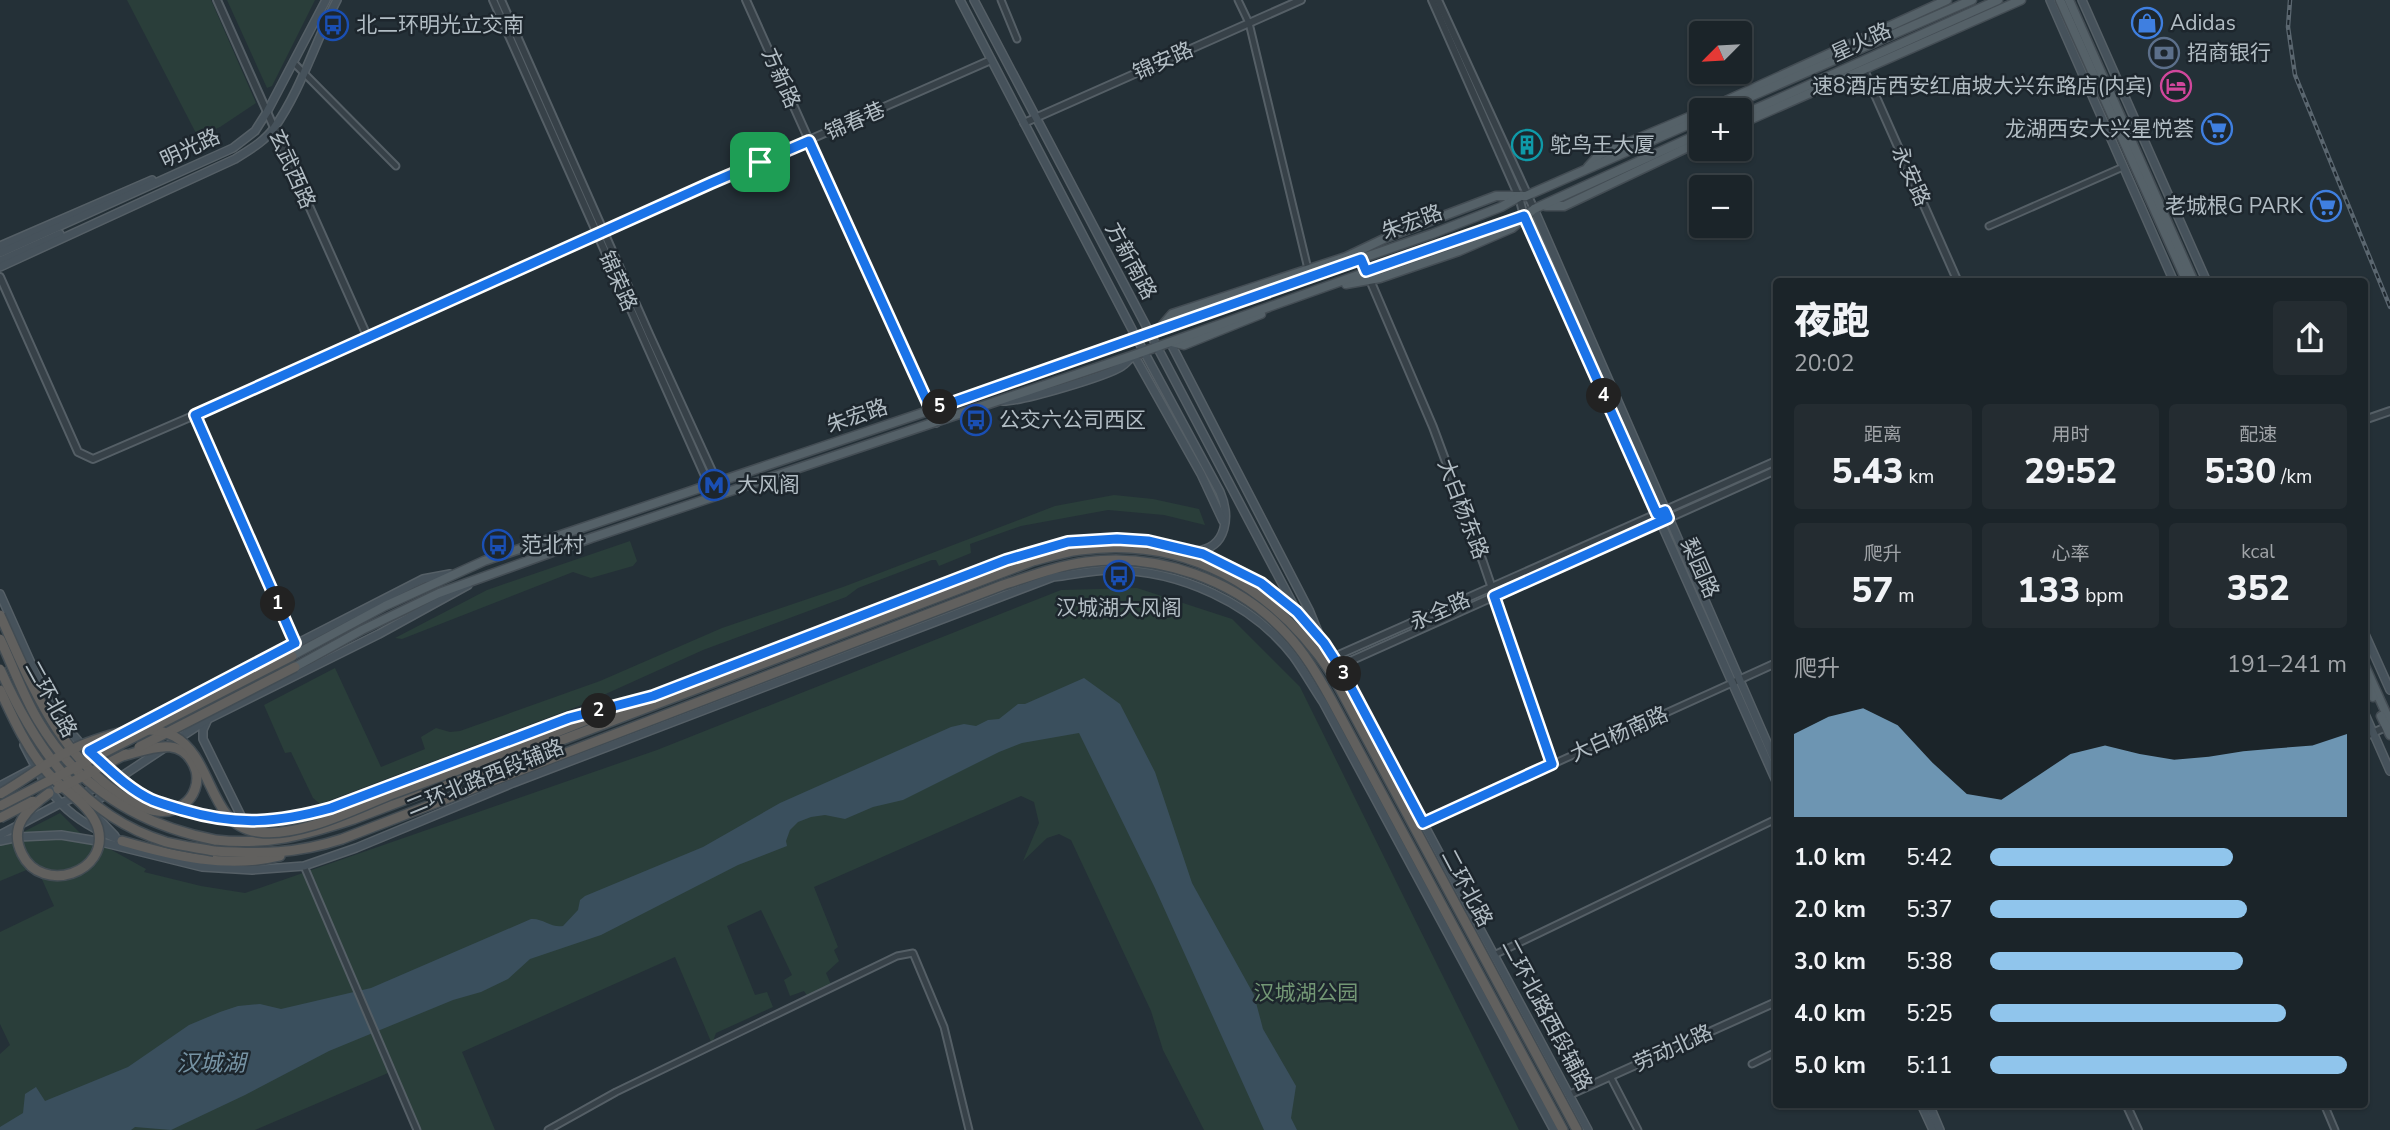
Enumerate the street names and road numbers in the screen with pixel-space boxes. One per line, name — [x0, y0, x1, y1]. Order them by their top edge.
street label: 星火路 — [1827, 16, 1895, 68]
street label: 锦安路 — [1129, 35, 1197, 87]
street label: 方新路 — [755, 44, 807, 112]
street label: 锦春巷 — [821, 95, 889, 147]
street label: 明光路 — [156, 122, 224, 174]
street label: 玄武西路 — [262, 125, 322, 213]
street label: 永安路 — [1885, 142, 1937, 210]
street label: 朱宏路 — [1378, 198, 1446, 246]
street label: 方新南路 — [1099, 217, 1163, 305]
street label: 锦荣路 — [592, 247, 644, 315]
street label: 朱宏路 — [823, 393, 891, 439]
street label: 大白杨东路 — [1431, 455, 1495, 563]
street label: 梨园路 — [1674, 534, 1726, 602]
street label: 永全路 — [1406, 585, 1474, 637]
street label: 二环北路 — [18, 655, 84, 743]
street label: 大白杨南路 — [1565, 700, 1673, 768]
street label: 二环北路西段辅路 — [402, 733, 568, 821]
street label: 二环北路 — [1435, 844, 1499, 932]
street label: 二环北路西段辅路 — [1495, 934, 1599, 1096]
street label: 劳动北路 — [1629, 1018, 1717, 1078]

